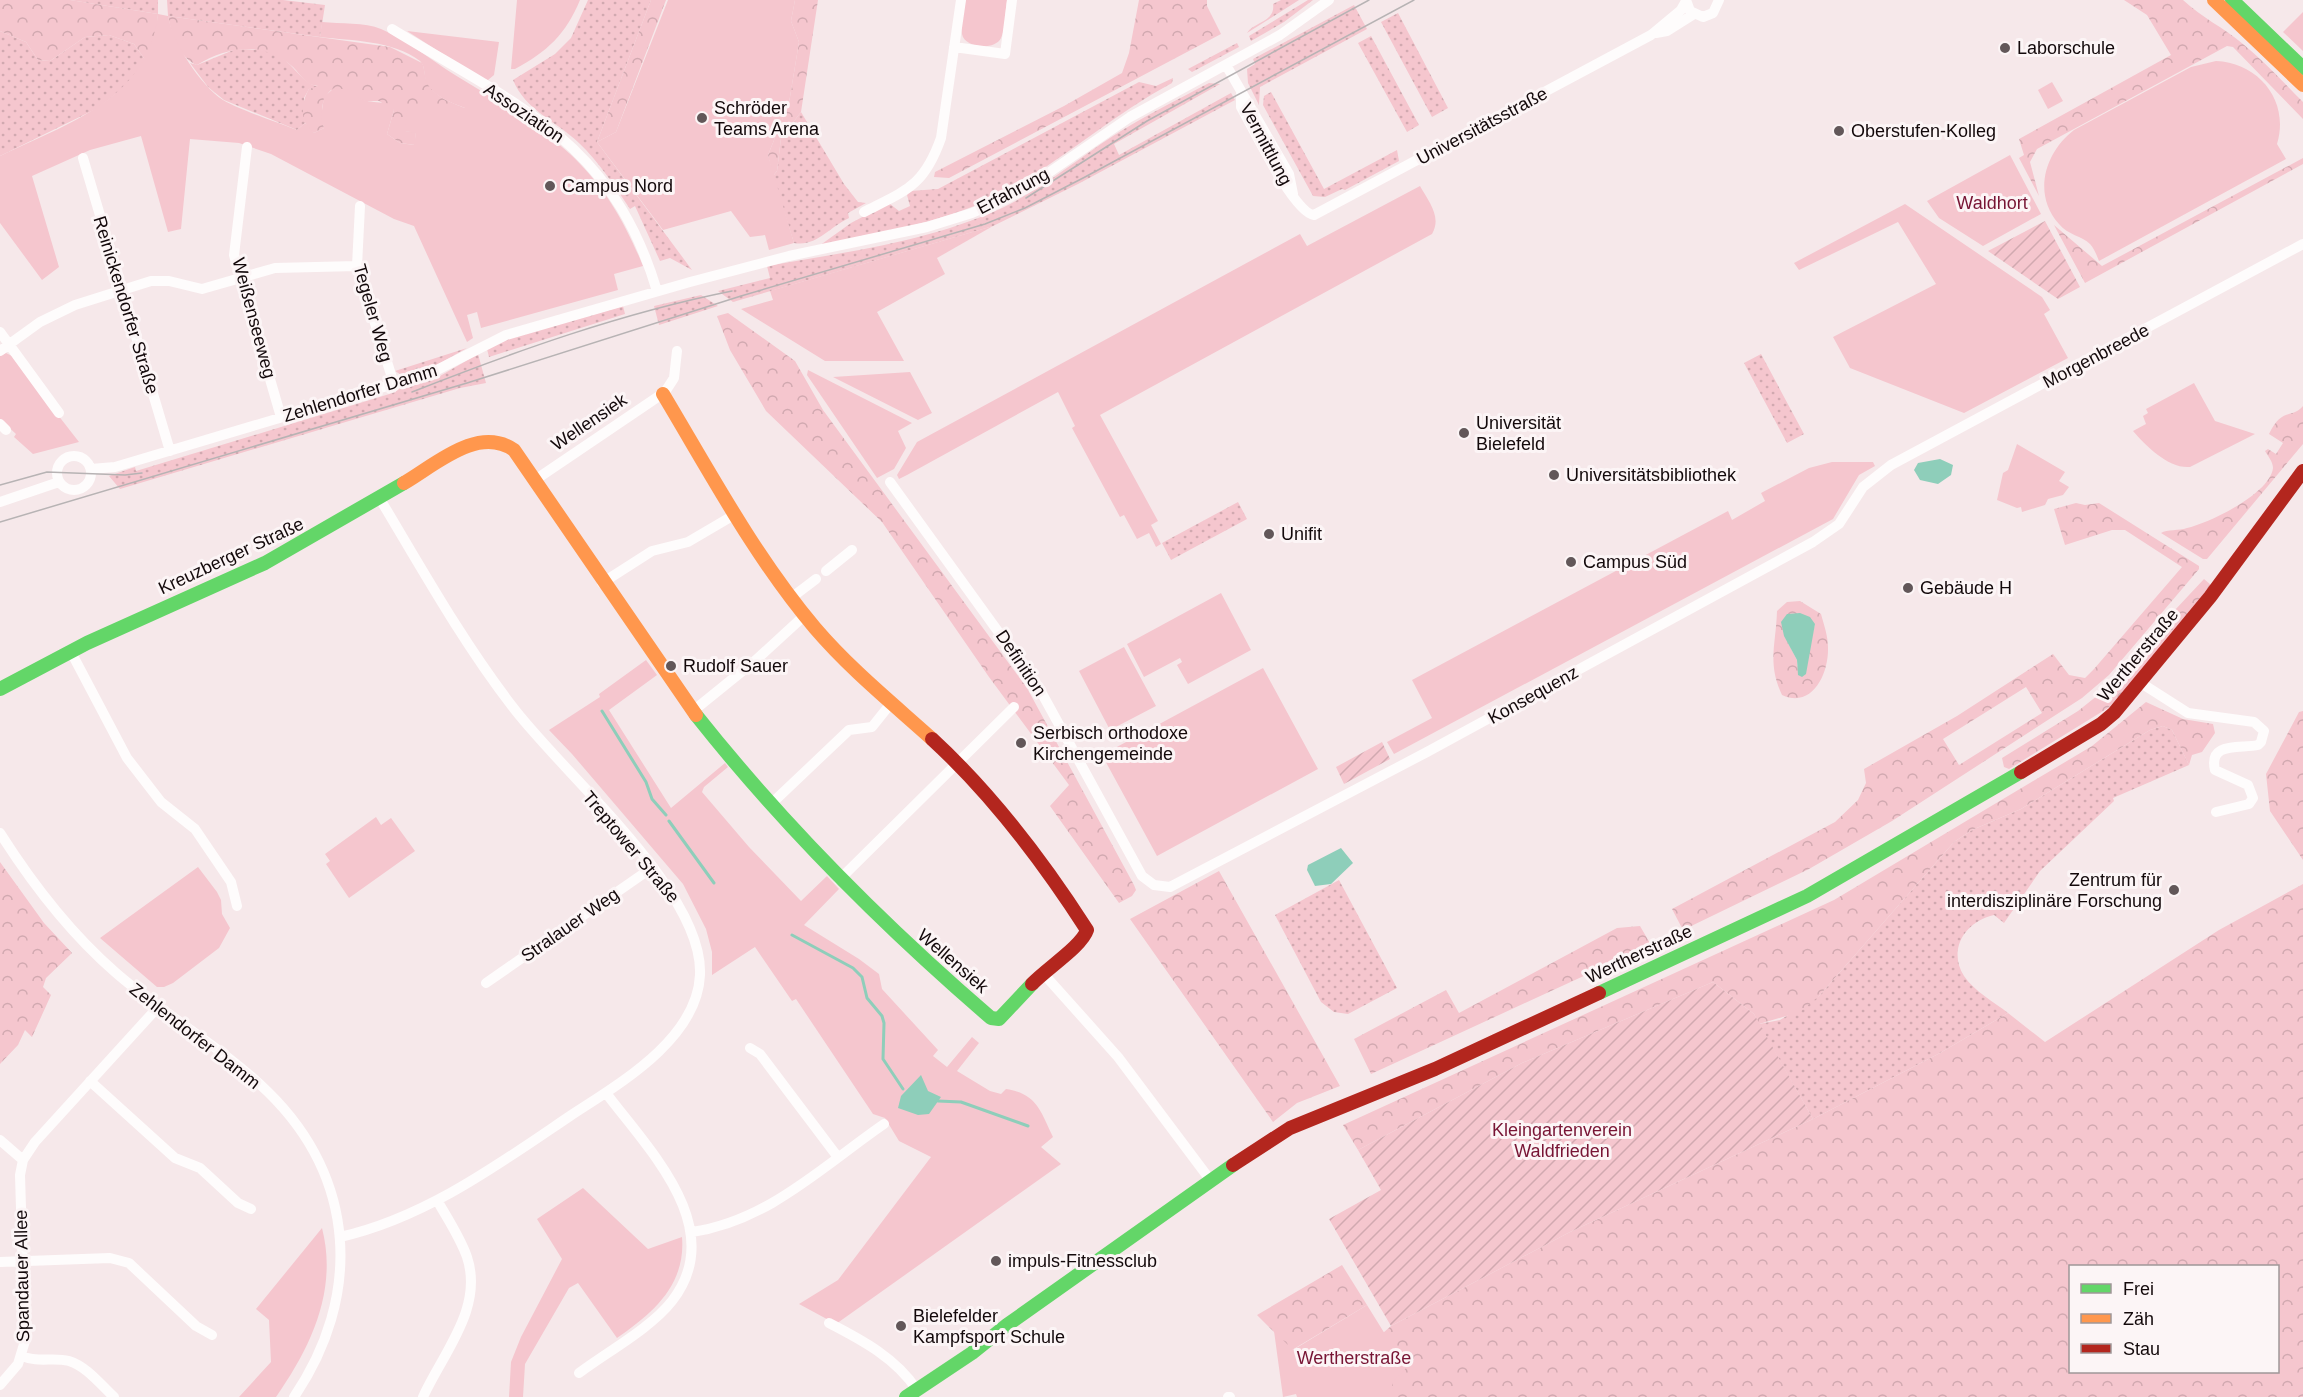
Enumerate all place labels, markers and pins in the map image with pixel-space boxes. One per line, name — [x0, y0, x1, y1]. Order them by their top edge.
place label: Laborschule — [2017, 38, 2115, 58]
marker: Laborschule — [1998, 41, 2012, 55]
place label: Schröder Teams Arena — [714, 98, 820, 139]
marker: Schröder Teams Arena — [695, 111, 709, 125]
place label: Oberstufen-Kolleg — [1851, 121, 1996, 141]
marker: Oberstufen-Kolleg — [1832, 124, 1846, 138]
place label: Campus Nord — [562, 176, 673, 196]
marker: Campus Nord — [543, 179, 557, 193]
place label: Universität Bielefeld — [1476, 413, 1561, 454]
marker: Universität Bielefeld — [1457, 426, 1471, 440]
place label: Universitätsbibliothek — [1566, 465, 1737, 485]
marker: Universitätsbibliothek — [1547, 468, 1561, 482]
place label: Unifit — [1281, 524, 1322, 544]
marker: Unifit — [1262, 527, 1276, 541]
place label: Campus Süd — [1583, 552, 1687, 572]
marker: Campus Süd — [1564, 555, 1578, 569]
place label: Gebäude H — [1920, 578, 2012, 598]
marker: Gebäude H — [1901, 581, 1915, 595]
place label: Rudolf Sauer — [683, 656, 788, 676]
marker: Rudolf Sauer — [664, 659, 678, 673]
place label: Serbisch orthodoxe Kirchengemeinde — [1033, 723, 1188, 764]
marker: Serbisch orthodoxe Kirchengemeinde — [1014, 736, 1028, 750]
place label: Zentrum für interdisziplinäre Forschung — [1947, 870, 2162, 911]
marker: Zentrum für interdisziplinäre Forschung — [2167, 883, 2181, 897]
place label: impuls-Fitnessclub — [1008, 1251, 1157, 1271]
marker: impuls-Fitnessclub — [989, 1254, 1003, 1268]
place label: Bielefelder Kampfsport Schule — [913, 1306, 1065, 1347]
marker: Bielefelder Kampfsport Schule — [894, 1319, 908, 1333]

